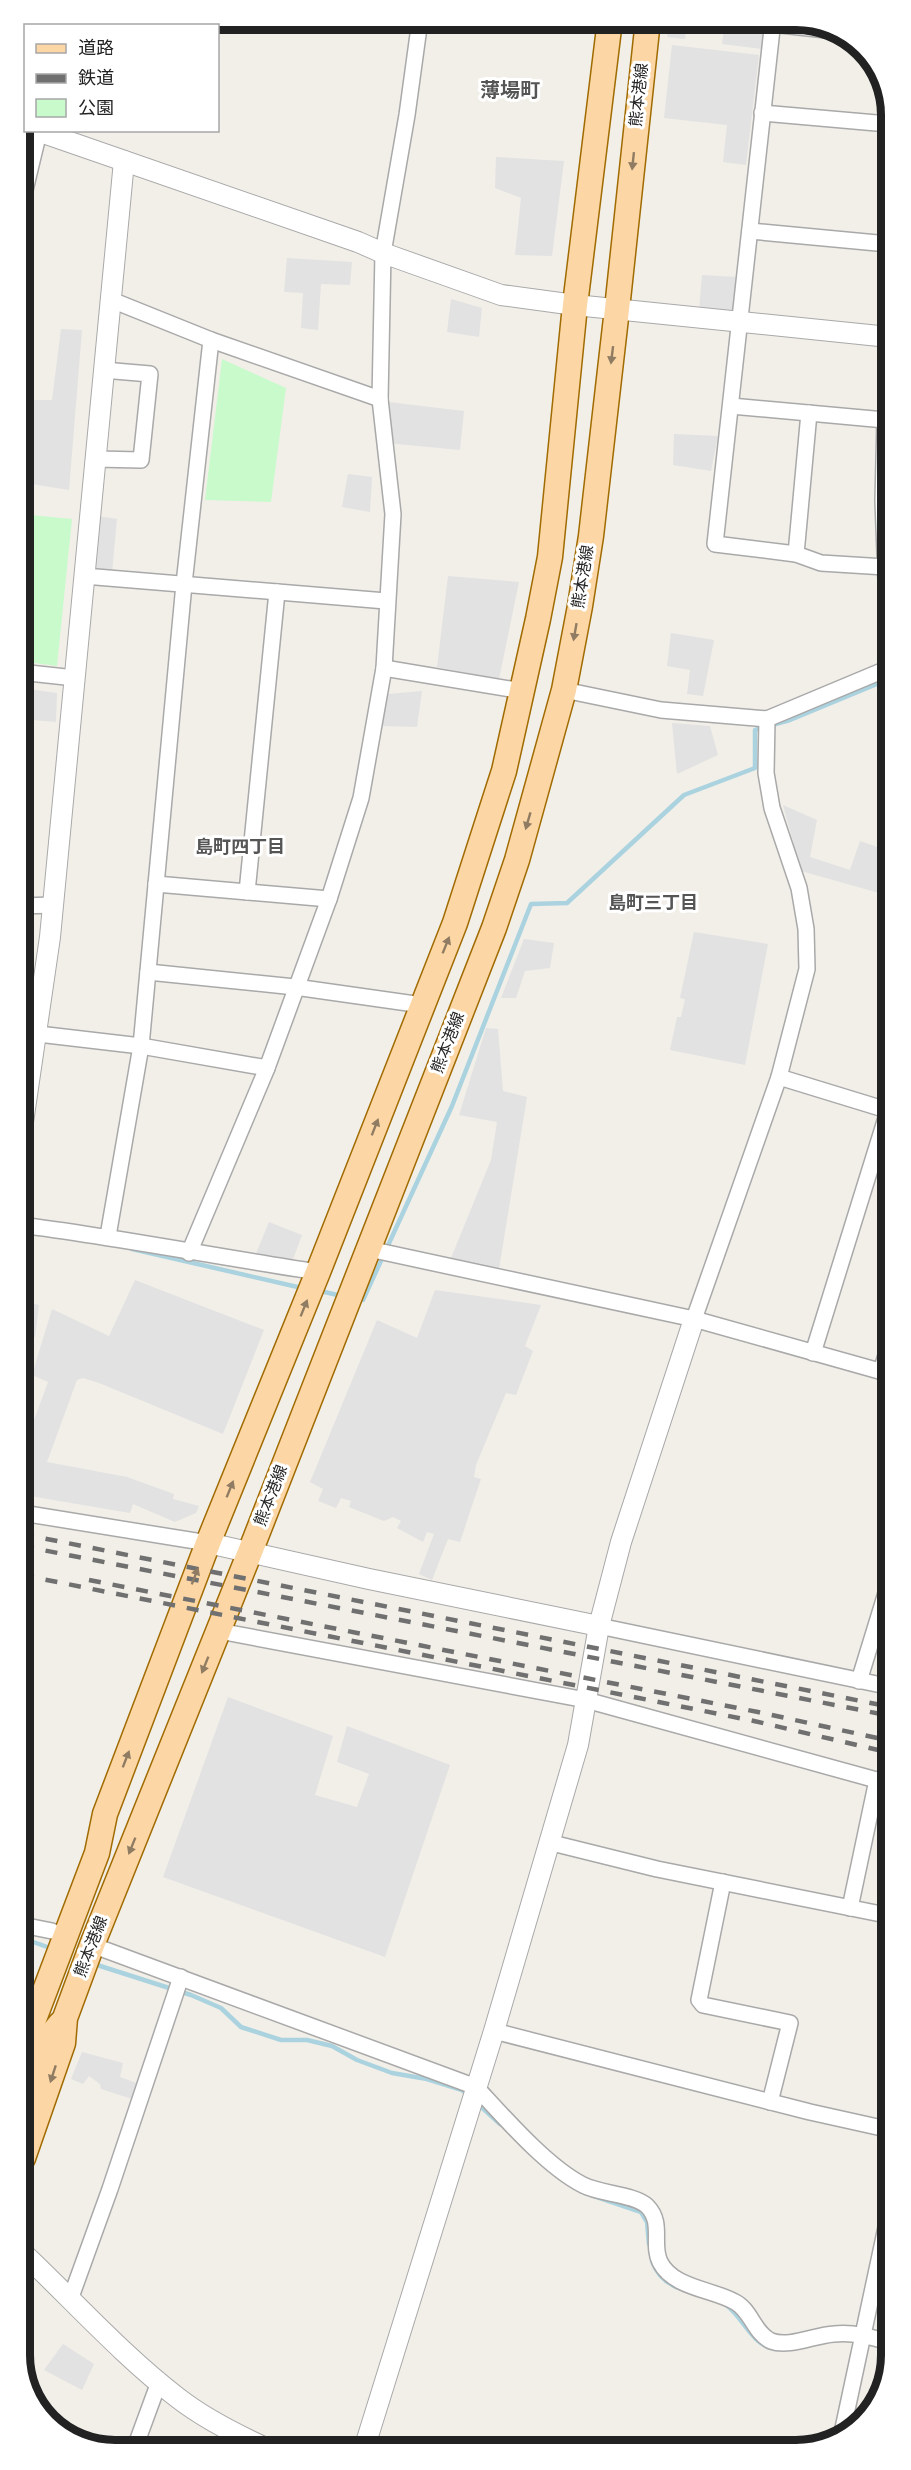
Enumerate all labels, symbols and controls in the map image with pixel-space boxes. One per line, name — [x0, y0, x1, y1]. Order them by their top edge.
legend — [24, 24, 219, 132]
text: 道路 — [78, 38, 114, 61]
street label: 熊本港線 — [627, 62, 653, 128]
text: 鉄道 — [78, 68, 114, 91]
district label: 薄場町 — [480, 79, 540, 105]
text: 公園 — [78, 98, 114, 121]
one-way arrow — [628, 152, 638, 171]
one-way arrow — [607, 346, 617, 365]
street label: 熊本港線 — [569, 544, 599, 610]
one-way arrow — [570, 622, 579, 641]
one-way arrow — [523, 812, 532, 830]
district label: 島町四丁目 — [195, 837, 285, 860]
district label: 島町三丁目 — [608, 893, 698, 916]
one-way arrow — [441, 936, 451, 954]
street label: 熊本港線 — [428, 1010, 470, 1076]
one-way arrow — [370, 1117, 380, 1135]
one-way arrow — [300, 1299, 309, 1317]
street label: 熊本港線 — [251, 1463, 293, 1529]
one-way arrow — [226, 1480, 235, 1498]
one-way arrow — [191, 1567, 201, 1585]
one-way arrow — [200, 1657, 210, 1675]
one-way arrow — [122, 1750, 131, 1768]
one-way arrow — [127, 1837, 137, 1855]
street label: 熊本港線 — [71, 1914, 113, 1980]
one-way arrow — [48, 2065, 57, 2083]

